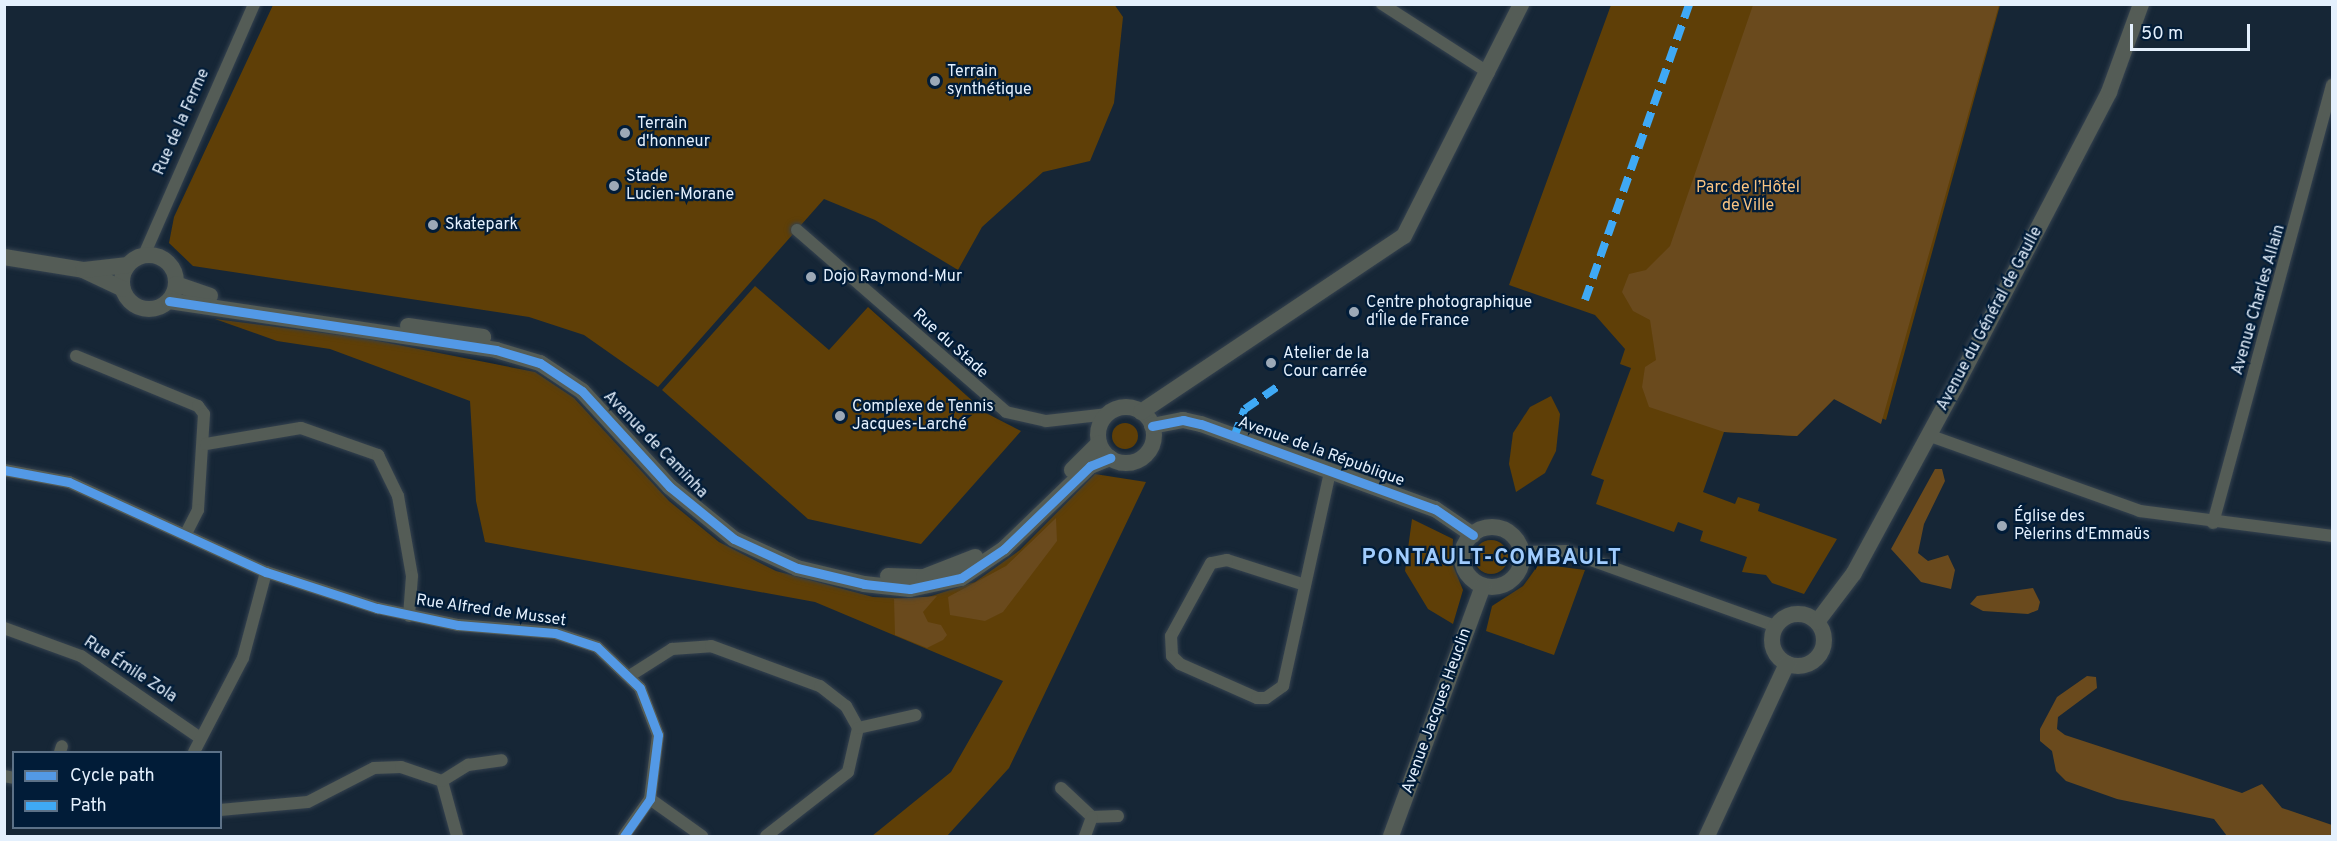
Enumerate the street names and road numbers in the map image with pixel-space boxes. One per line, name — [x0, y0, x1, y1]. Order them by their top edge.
street label: Rue de la Ferme — [150, 66, 214, 178]
street label: Avenue Charles Allain — [2228, 222, 2290, 378]
street label: Avenue du Général de Gaulle — [1933, 224, 2047, 414]
street label: Rue du Stade — [908, 305, 992, 383]
street label: Avenue de Caminha — [599, 387, 711, 503]
street label: Avenue de la République — [1235, 413, 1407, 491]
street label: Rue Alfred de Musset — [414, 591, 568, 631]
street label: Avenue Jacques Heuclin — [1398, 626, 1476, 796]
street label: Rue Émile Zola — [80, 633, 180, 707]

